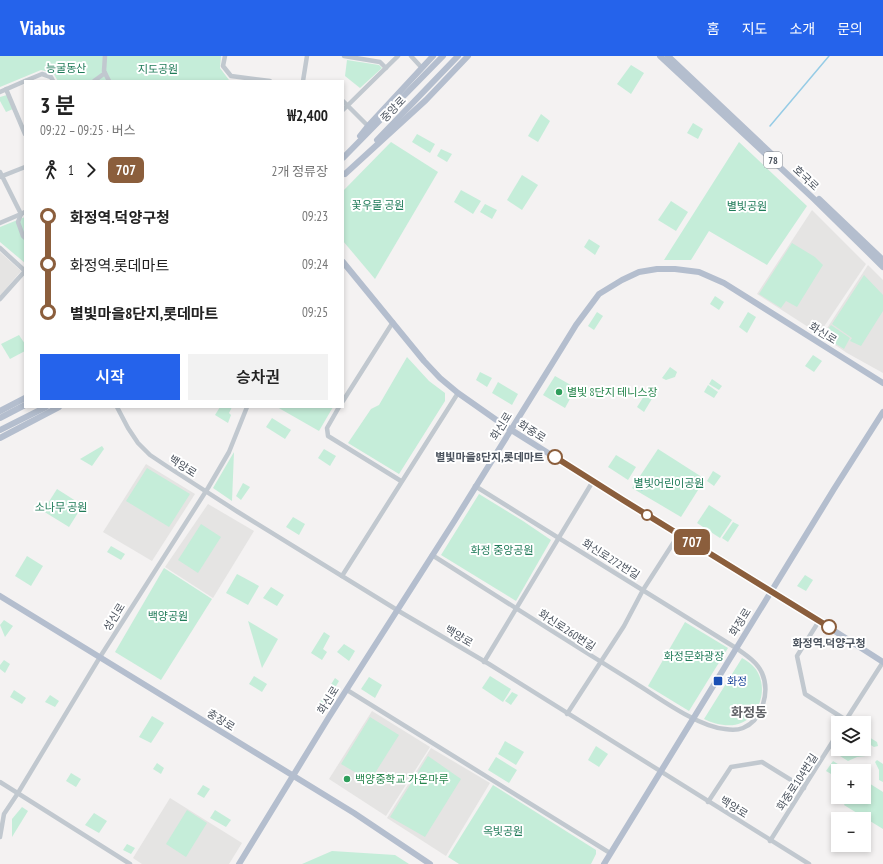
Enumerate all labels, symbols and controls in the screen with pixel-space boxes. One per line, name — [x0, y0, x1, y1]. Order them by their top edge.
text: Viabus — [20, 16, 65, 40]
text: 홈 — [707, 20, 720, 38]
text: 지도 — [742, 20, 767, 38]
text: 소개 — [789, 20, 815, 38]
text: 문의 — [837, 20, 863, 38]
park label: 능굴동산 — [46, 61, 86, 75]
park label: 지도공원 — [138, 62, 178, 76]
text: 3 분 — [40, 91, 75, 119]
street label: 중앙로 — [377, 93, 409, 125]
text: ₩2,400 — [287, 106, 328, 125]
text: 09:22 – 09:25 · 버스 — [40, 122, 136, 139]
road number: 78 — [764, 152, 782, 168]
icon: walk — [40, 159, 62, 181]
icon: forward — [80, 159, 102, 181]
text: 707 — [116, 161, 136, 179]
text: 1 — [68, 162, 74, 179]
text: 2개 정류장 — [272, 163, 328, 180]
street label: 호국로 — [790, 163, 822, 193]
park label: 꽃우물 공원 — [352, 198, 404, 212]
park label: 별빛공원 — [727, 199, 767, 213]
text: 화정역.덕양구청 — [70, 208, 170, 227]
text: 09:23 — [302, 208, 328, 225]
text: 화정역.롯데마트 — [70, 256, 169, 275]
text: 09:24 — [302, 256, 328, 273]
text: 별빛마을8단지,롯데마트 — [70, 304, 218, 323]
text: 09:25 — [302, 304, 328, 321]
street label: 화신로 — [806, 319, 840, 347]
button: 시작 — [40, 354, 180, 400]
button: 승차권 — [188, 354, 328, 400]
place label: 별빛 8단지 테니스장 — [567, 385, 658, 399]
marker: 별빛 8단지 테니스장 — [554, 387, 564, 397]
street label: 화신로 — [487, 409, 515, 443]
street label: 화중로 — [515, 417, 549, 445]
marker: 별빛마을8단지,롯데마트 — [547, 449, 563, 465]
place label: 별빛마을8단지,롯데마트 — [435, 450, 544, 464]
street label: 백양로 — [166, 452, 200, 480]
park label: 별빛어린이공원 — [634, 476, 704, 490]
park label: 소나무 공원 — [35, 500, 87, 514]
unlabelled marker — [641, 509, 653, 521]
line badge: 707 — [669, 529, 715, 555]
text: 707 — [682, 533, 702, 551]
street label: 화신로272번길 — [580, 536, 642, 582]
park label: 화정 중앙공원 — [470, 543, 534, 557]
street label: 성신로 — [100, 600, 128, 634]
street label: 화정로 — [726, 605, 754, 639]
street label: 화신로260번길 — [536, 606, 598, 654]
park label: 백양공원 — [148, 609, 188, 623]
marker: 화정역.덕양구청 — [821, 619, 837, 635]
street label: 백양로 — [442, 622, 476, 650]
place label: 화정역.덕양구청 — [792, 636, 866, 650]
park label: 화정문화광장 — [664, 649, 724, 663]
place label: 화정 — [727, 674, 747, 688]
marker: 화정 — [712, 675, 724, 687]
street label: 화신로 — [314, 683, 342, 717]
district label: 화정동 — [731, 704, 767, 721]
street label: 충장로 — [204, 706, 238, 734]
map controls — [831, 716, 871, 852]
button: layers — [831, 716, 871, 756]
street label: 화중로104번길 — [773, 751, 821, 813]
button: + — [831, 764, 871, 804]
place label: 백양중학교 가온마루 — [355, 772, 448, 786]
marker: 백양중학교 가온마루 — [342, 774, 352, 784]
street label: 백양로 — [717, 793, 751, 821]
button: − — [831, 812, 871, 852]
park label: 옥빛공원 — [483, 824, 523, 838]

